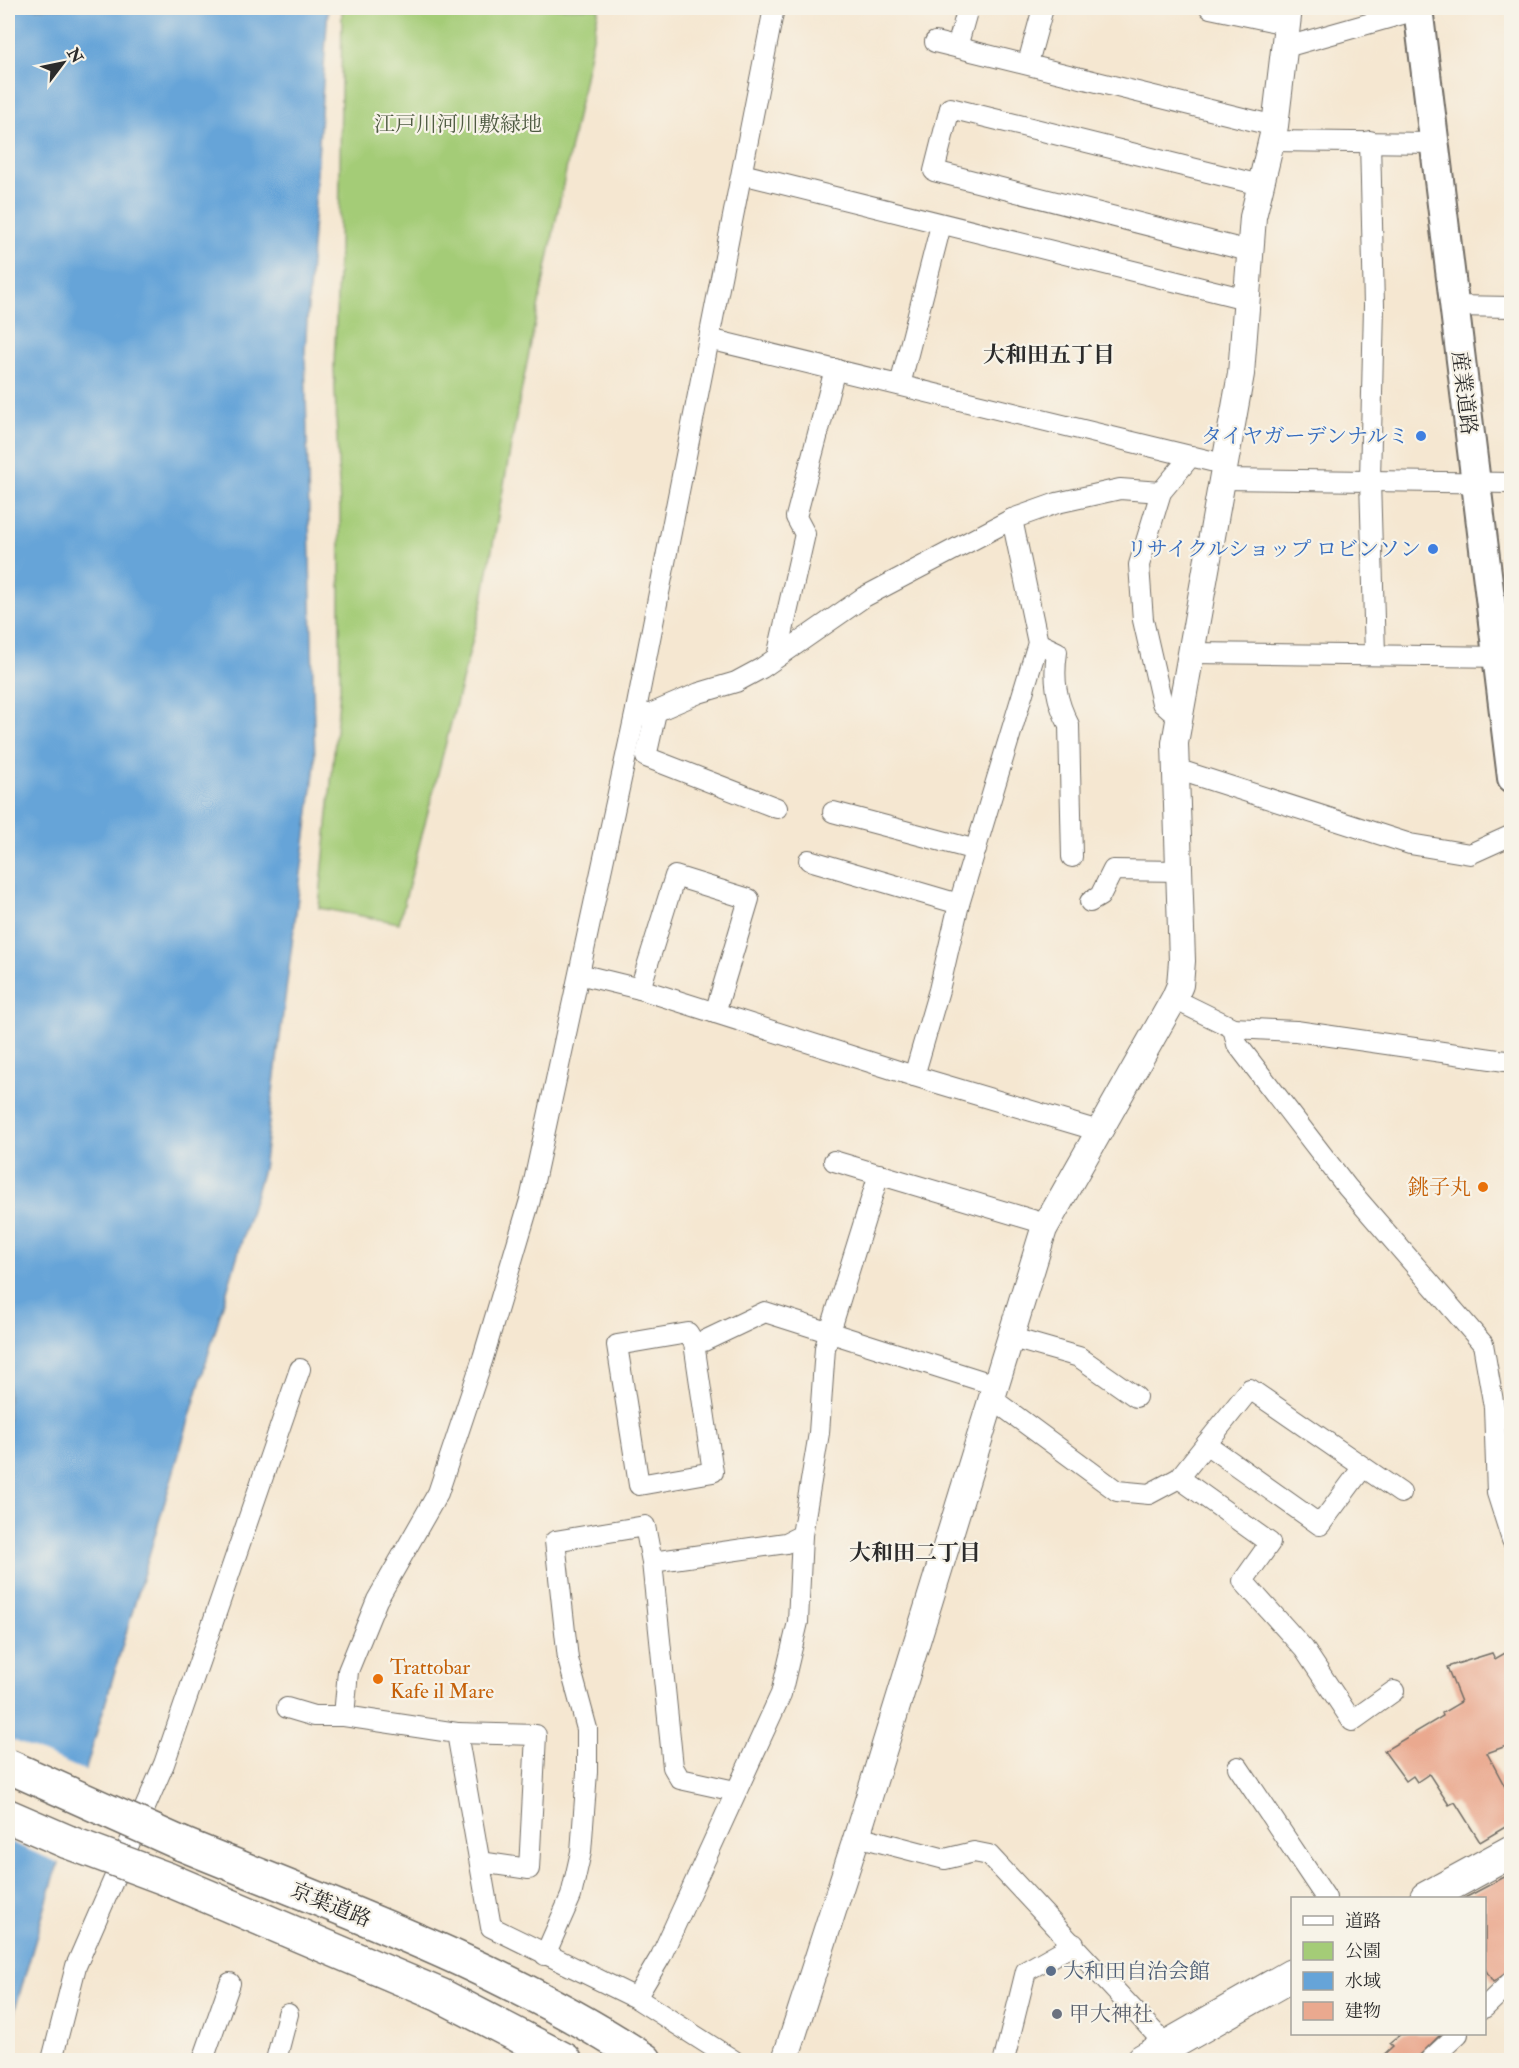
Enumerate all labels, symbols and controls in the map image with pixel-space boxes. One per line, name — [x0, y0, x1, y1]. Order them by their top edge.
north arrow — [33, 33, 93, 93]
text: N — [62, 43, 88, 68]
park label: 江戸川河川敷緑地 — [374, 111, 542, 138]
district label: 大和田五丁目 — [983, 341, 1115, 369]
street label: 産業道路 — [1445, 350, 1483, 436]
place label: タイヤガーデンナルミ — [1201, 423, 1409, 450]
marker: タイヤガーデンナルミ — [1414, 429, 1428, 443]
place label: リサイクルショップ ロビンソン — [1126, 536, 1421, 563]
marker: リサイクルショップ ロビンソン — [1426, 542, 1440, 556]
place label: 銚子丸 — [1408, 1174, 1471, 1201]
marker: 銚子丸 — [1476, 1180, 1490, 1194]
district label: 大和田二丁目 — [849, 1539, 981, 1567]
place label: Trattobar Kafe il Mare — [390, 1654, 494, 1705]
marker: Trattobar Kafe il Mare — [371, 1672, 385, 1686]
street label: 京葉道路 — [287, 1877, 375, 1933]
legend — [1291, 1897, 1486, 2035]
text: 道路 — [1345, 1910, 1381, 1933]
text: 公園 — [1345, 1940, 1381, 1963]
place label: 大和田自治会館 — [1063, 1958, 1210, 1985]
marker: 大和田自治会館 — [1044, 1964, 1058, 1978]
text: 水域 — [1345, 1970, 1381, 1993]
text: 建物 — [1345, 2000, 1381, 2023]
place label: 甲大神社 — [1069, 2001, 1153, 2028]
marker: 甲大神社 — [1050, 2007, 1064, 2021]

